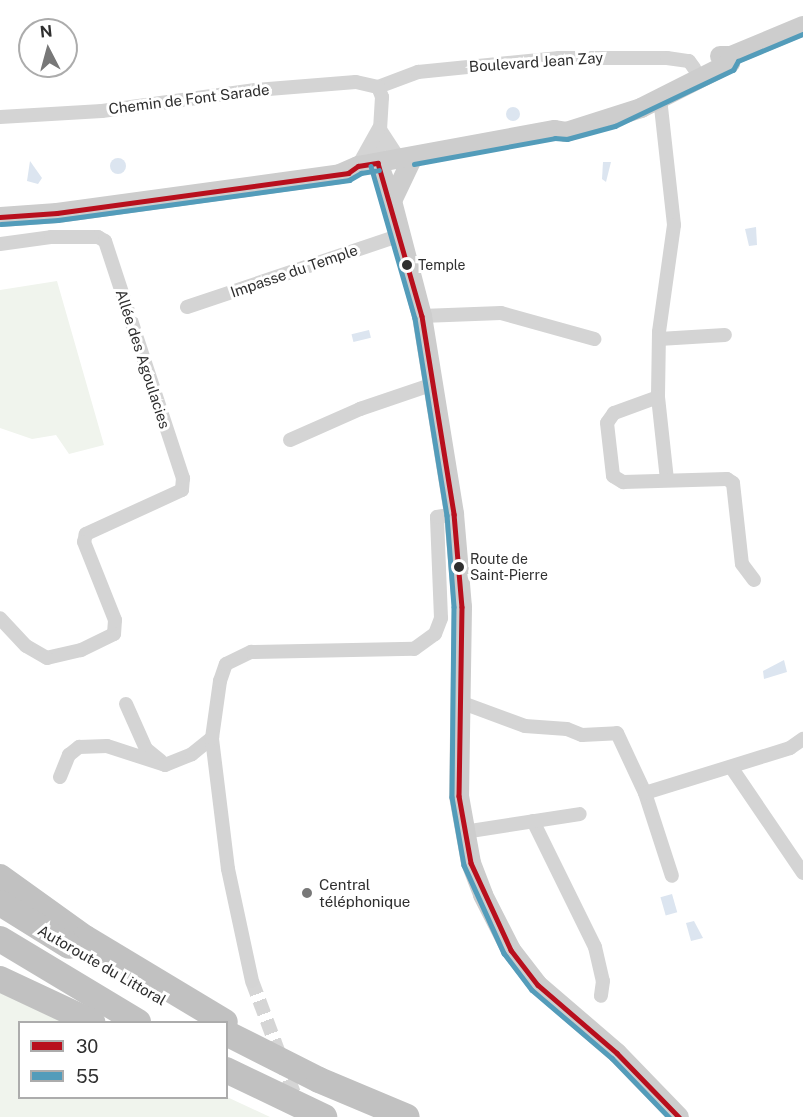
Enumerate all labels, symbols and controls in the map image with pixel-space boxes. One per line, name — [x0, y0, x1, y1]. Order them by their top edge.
north arrow — [18, 18, 78, 78]
text: N — [39, 21, 53, 42]
street label: Boulevard Jean Zay — [468, 48, 604, 76]
street label: Chemin de Font Sarade — [107, 80, 271, 118]
street label: Impasse du Temple — [228, 241, 360, 301]
place label: Temple — [418, 257, 466, 273]
marker: Temple — [401, 259, 413, 271]
street label: Allée des Agoulacies — [112, 287, 174, 431]
place label: Route de Saint-Pierre — [470, 551, 548, 584]
marker: Route de Saint-Pierre — [453, 561, 465, 573]
place label: Central téléphonique — [319, 875, 410, 910]
marker: Central téléphonique — [300, 886, 314, 900]
street label: Autoroute du Littoral — [35, 921, 169, 1009]
legend — [18, 1021, 228, 1099]
text: 30 — [76, 1036, 98, 1057]
text: 55 — [76, 1066, 99, 1087]

